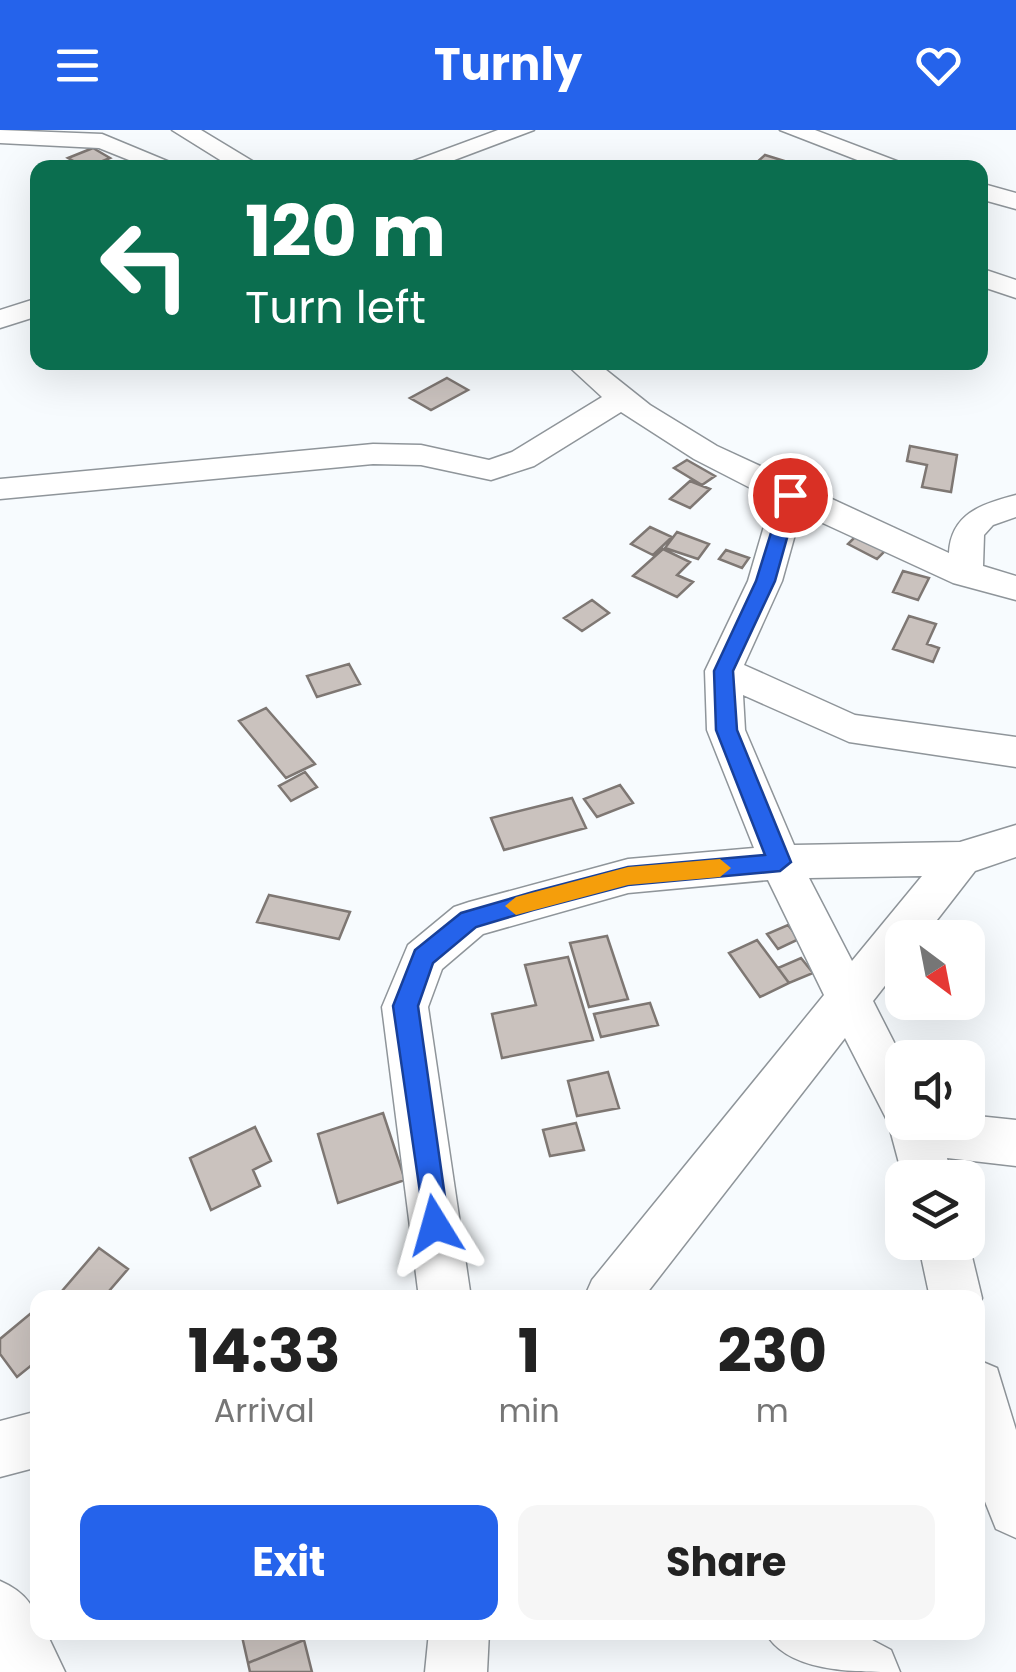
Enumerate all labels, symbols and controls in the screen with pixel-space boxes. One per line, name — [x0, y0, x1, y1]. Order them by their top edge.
text: Turnly — [434, 33, 582, 96]
icon: menu — [50, 38, 105, 93]
icon: heart — [911, 38, 966, 93]
text: 120 m — [245, 182, 446, 281]
icon: left — [80, 200, 210, 330]
text: Turn left — [245, 276, 426, 339]
pin — [748, 453, 833, 538]
icon: arrive — [763, 468, 818, 523]
north arrow — [885, 920, 985, 1020]
map controls — [885, 920, 985, 1260]
button: sound — [885, 1040, 985, 1140]
button: layers — [885, 1160, 985, 1260]
position arrow — [383, 1173, 487, 1277]
text: 14:33 — [188, 1309, 341, 1393]
text: 1 — [518, 1309, 540, 1393]
text: 230 — [717, 1309, 827, 1393]
text: Arrival — [214, 1388, 315, 1433]
text: min — [498, 1388, 560, 1433]
text: m — [756, 1388, 789, 1433]
button: Exit — [80, 1505, 498, 1620]
button: Share — [518, 1505, 935, 1620]

